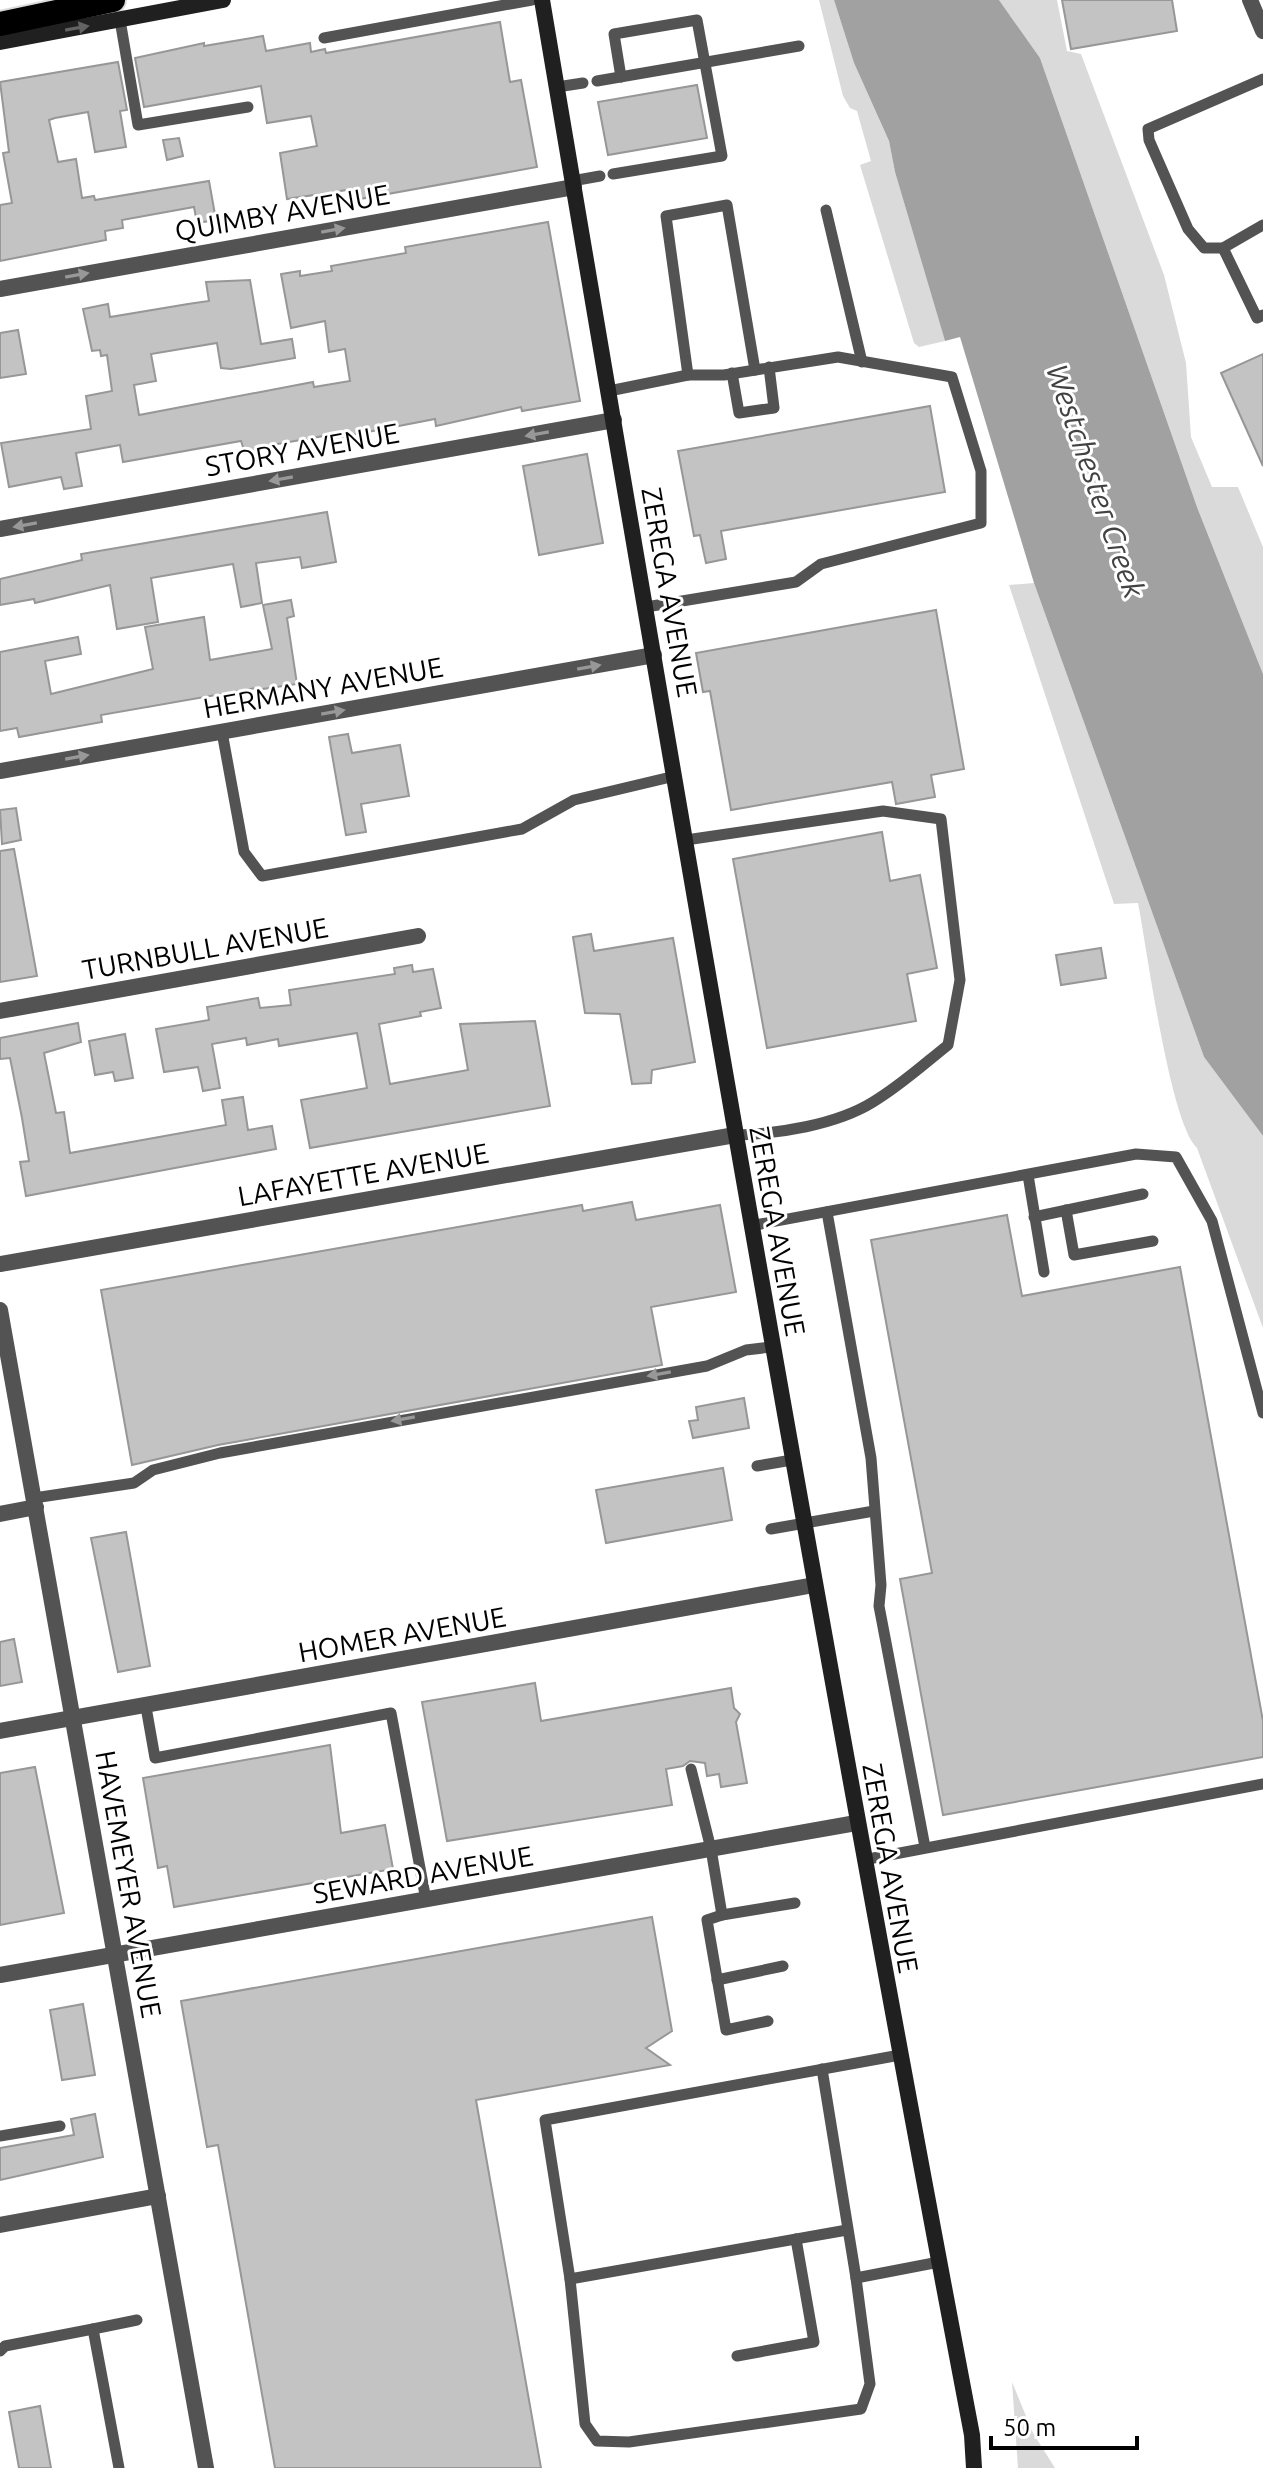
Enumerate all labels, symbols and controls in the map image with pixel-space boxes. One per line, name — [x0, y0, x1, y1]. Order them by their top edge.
one-way arrow — [64, 21, 89, 33]
street label: QUIMBY AVENUE — [172, 178, 392, 246]
one-way arrow — [321, 223, 346, 235]
one-way arrow — [65, 268, 90, 281]
water label: Westchester Creek — [1040, 360, 1152, 603]
street label: STORY AVENUE — [203, 417, 401, 481]
one-way arrow — [524, 428, 549, 440]
one-way arrow — [268, 474, 293, 486]
street label: ZEREGA AVENUE — [636, 485, 704, 699]
one-way arrow — [12, 519, 37, 531]
street label: HERMANY AVENUE — [201, 651, 445, 723]
one-way arrow — [577, 660, 602, 672]
one-way arrow — [321, 705, 346, 718]
one-way arrow — [65, 751, 90, 763]
street label: TURNBULL AVENUE — [80, 911, 330, 985]
street label: ZEREGA AVENUE — [744, 1124, 812, 1338]
street label: LAFAYETTE AVENUE — [235, 1137, 491, 1211]
one-way arrow — [646, 1369, 671, 1381]
one-way arrow — [390, 1413, 415, 1425]
street label: HOMER AVENUE — [296, 1600, 508, 1668]
street label: HAVEMEYER AVENUE — [90, 1748, 168, 2020]
street label: ZEREGA AVENUE — [857, 1761, 925, 1975]
street label: SEWARD AVENUE — [311, 1839, 535, 1909]
scale bar — [991, 2400, 1137, 2450]
text: 50 m — [1003, 2414, 1056, 2441]

